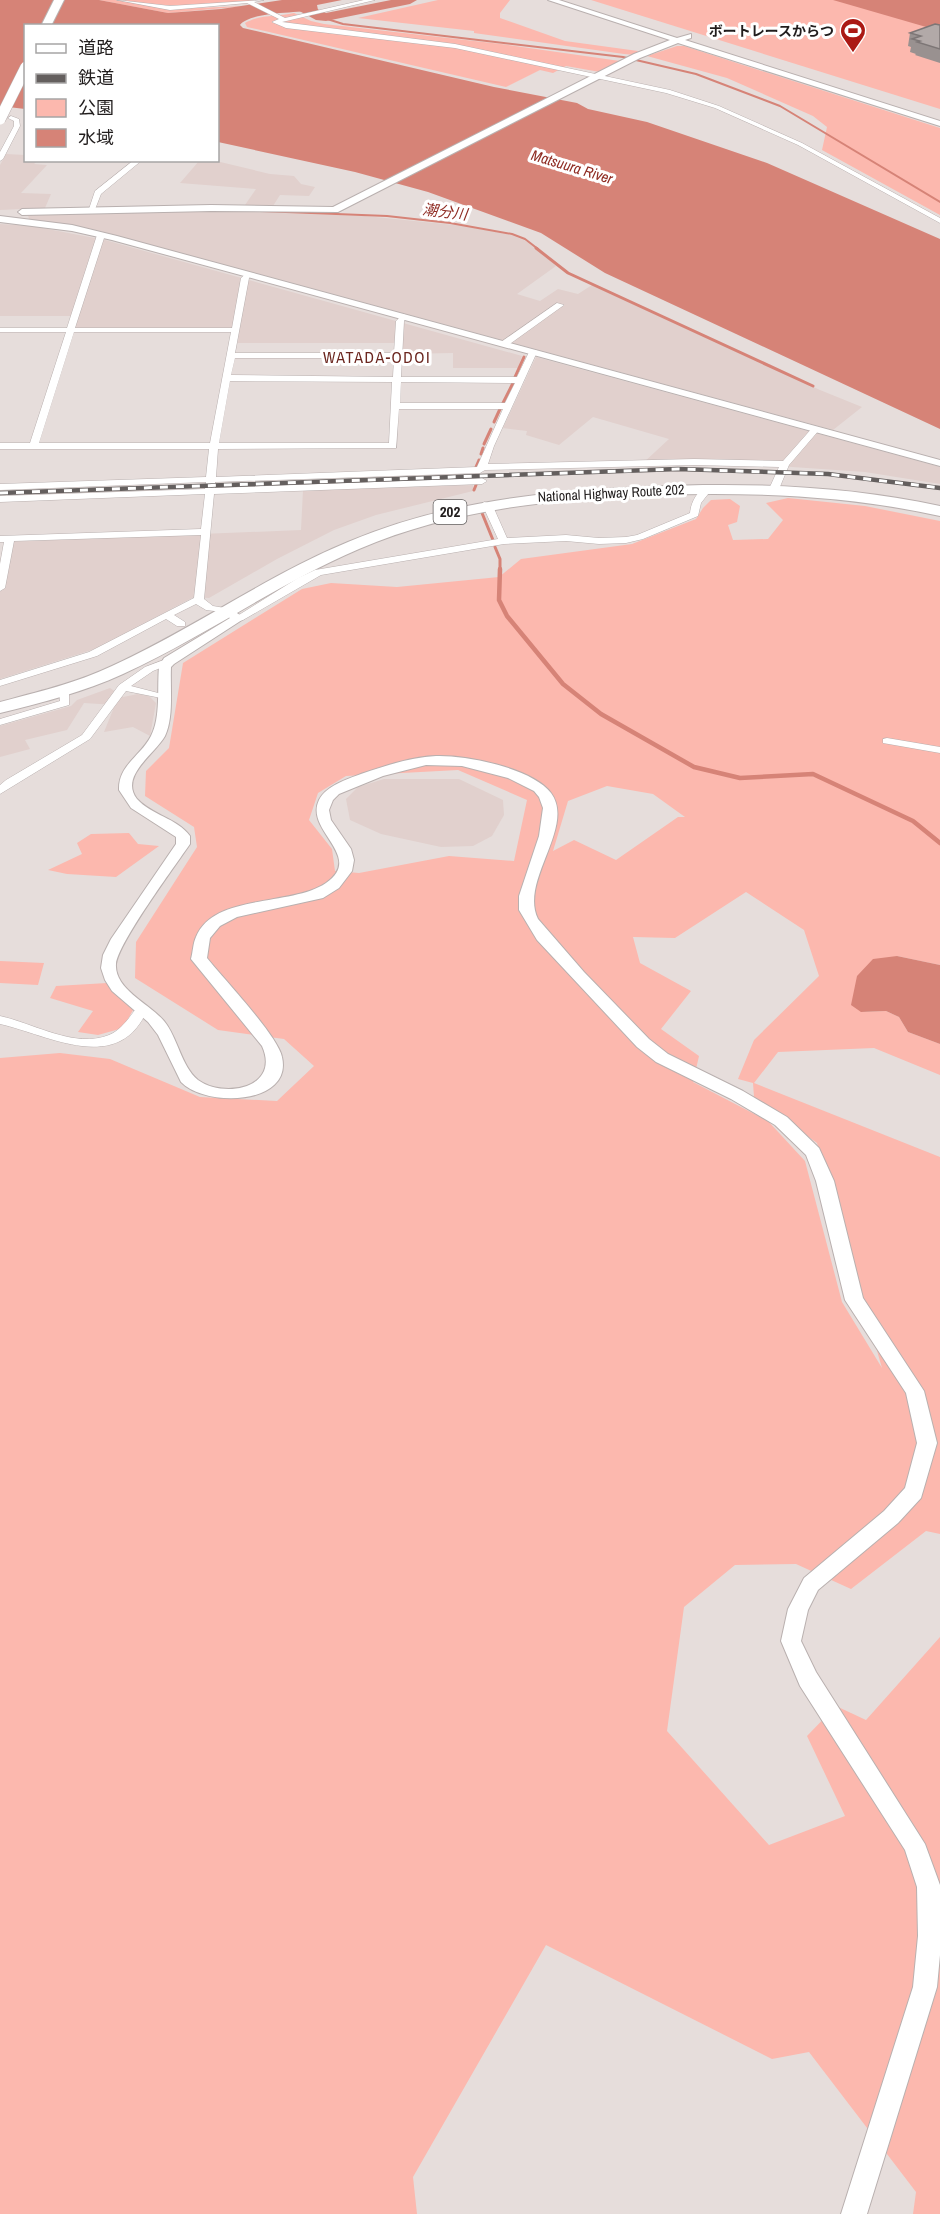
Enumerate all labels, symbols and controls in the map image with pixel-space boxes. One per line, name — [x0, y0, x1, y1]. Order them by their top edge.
sports icon: ボートレースからつ — [838, 16, 868, 54]
place label: ボートレースからつ — [709, 22, 834, 40]
legend — [24, 24, 219, 162]
text: 道路 — [78, 35, 114, 60]
text: 鉄道 — [78, 65, 114, 90]
text: 公園 — [78, 95, 114, 120]
text: 水域 — [78, 125, 114, 150]
water label: Matsuura River — [529, 144, 616, 189]
water label: 潮分川 — [421, 198, 471, 225]
district label: WATADA-ODOI — [323, 346, 431, 368]
street label: National Highway Route 202 — [537, 480, 685, 506]
road number: 202 — [434, 500, 466, 524]

